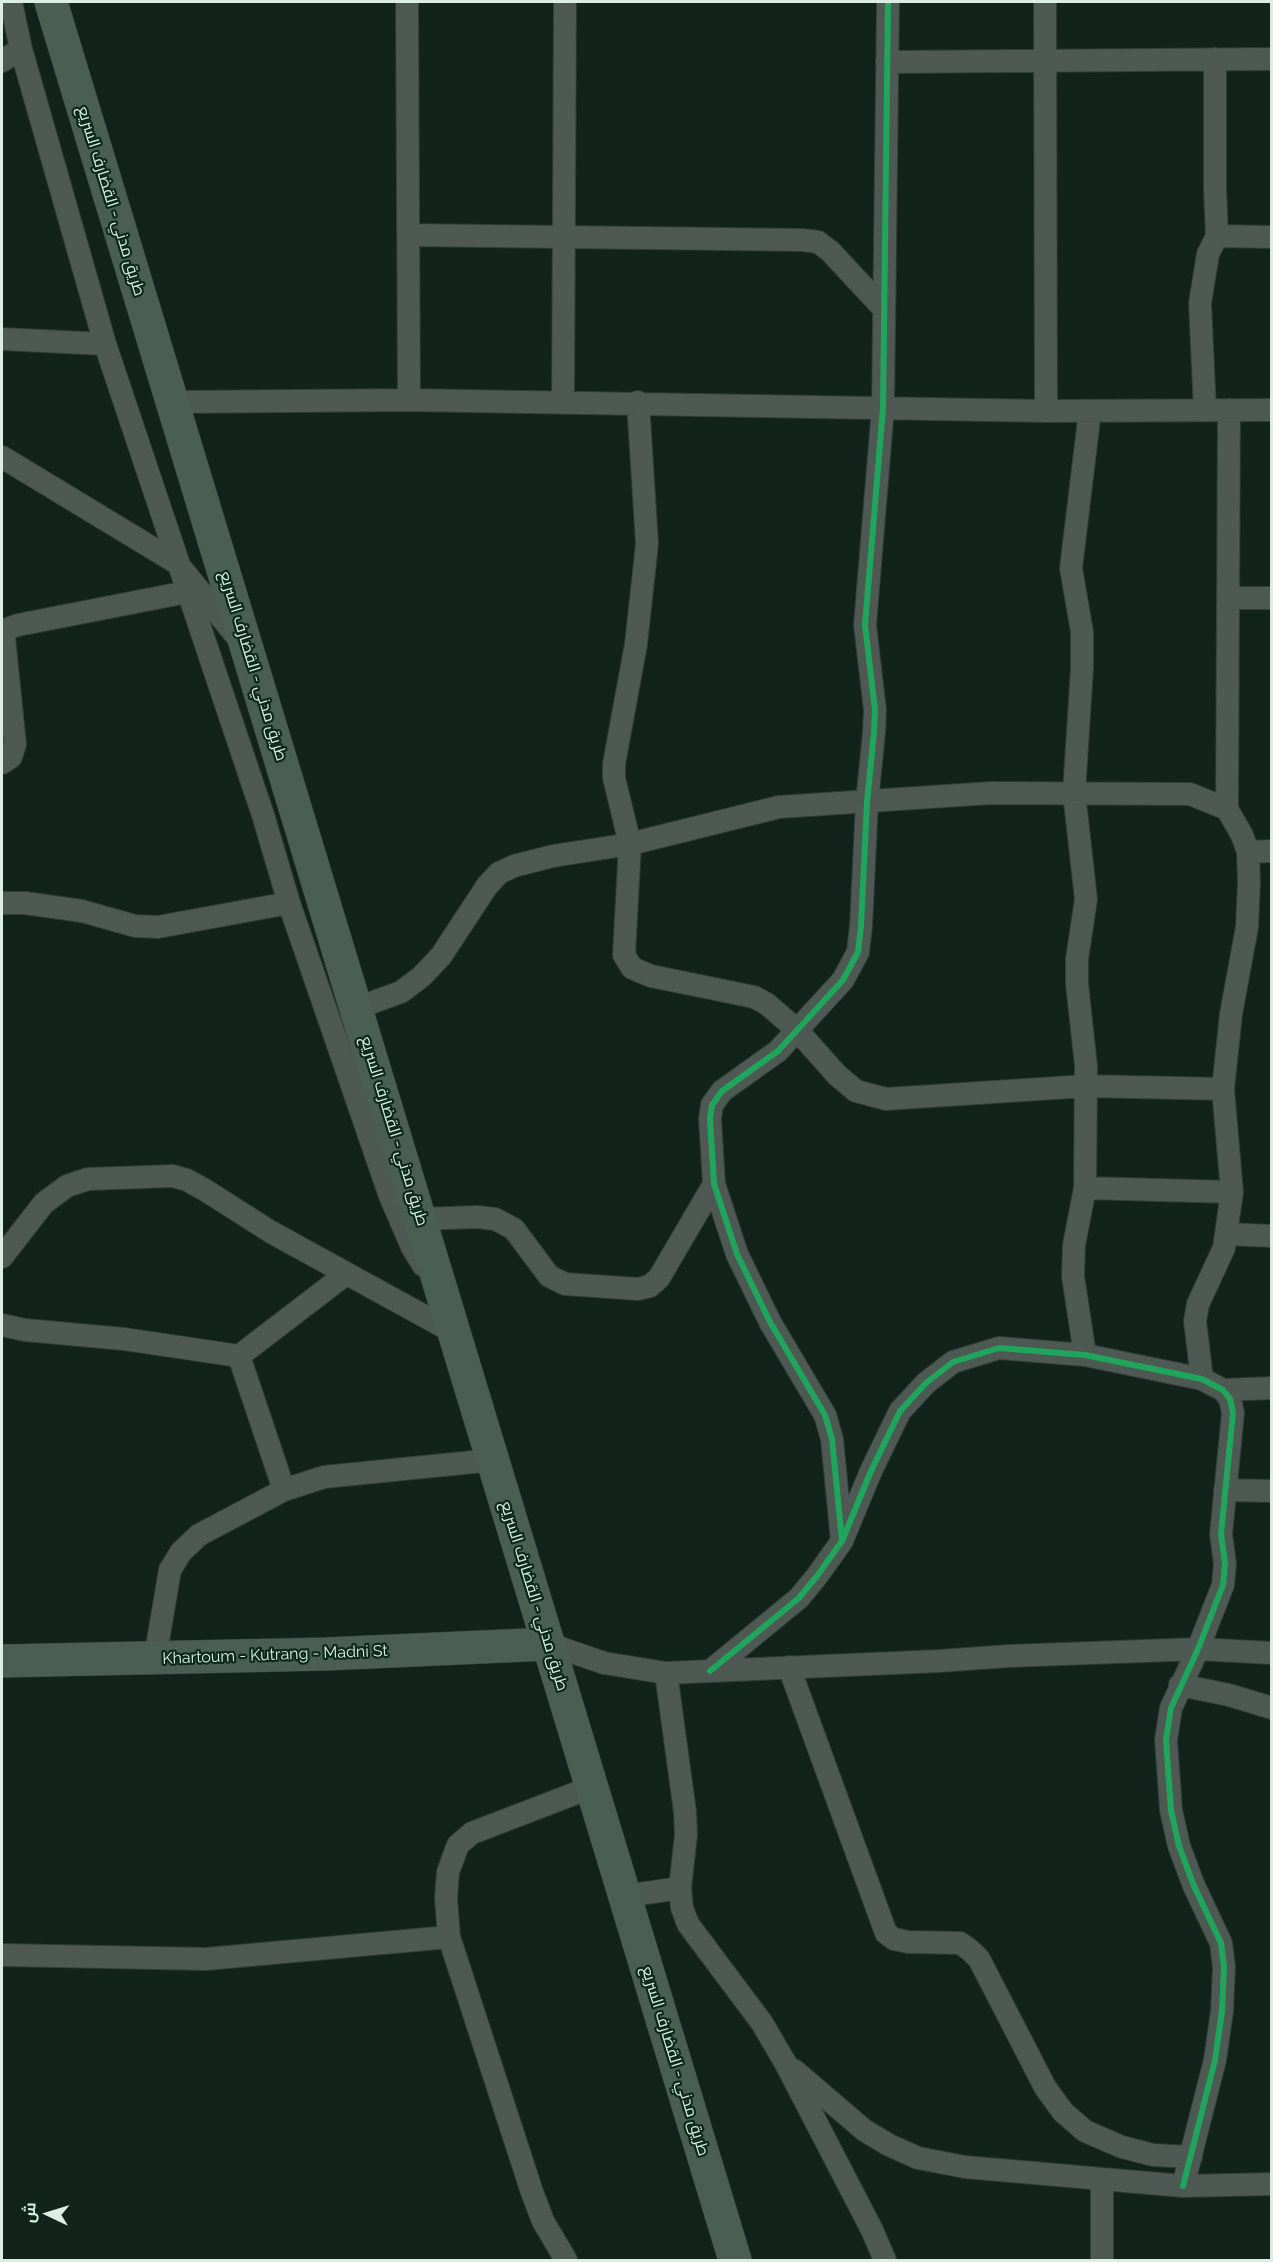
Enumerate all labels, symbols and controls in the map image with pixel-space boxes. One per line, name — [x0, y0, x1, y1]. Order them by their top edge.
street label: طريق مدني - القضارف السريع — [73, 104, 149, 298]
street label: طريق مدني - القضارف السريع — [215, 569, 291, 763]
street label: طريق مدني - القضارف السريع — [356, 1034, 432, 1228]
street label: طريق مدني - القضارف السريع — [496, 1499, 572, 1693]
street label: Khartoum - Kutrang - Madni St — [162, 1641, 388, 1669]
street label: طريق مدني - القضارف السريع — [637, 1964, 713, 2158]
north arrow — [18, 2184, 78, 2244]
text: ش — [19, 2202, 40, 2224]

